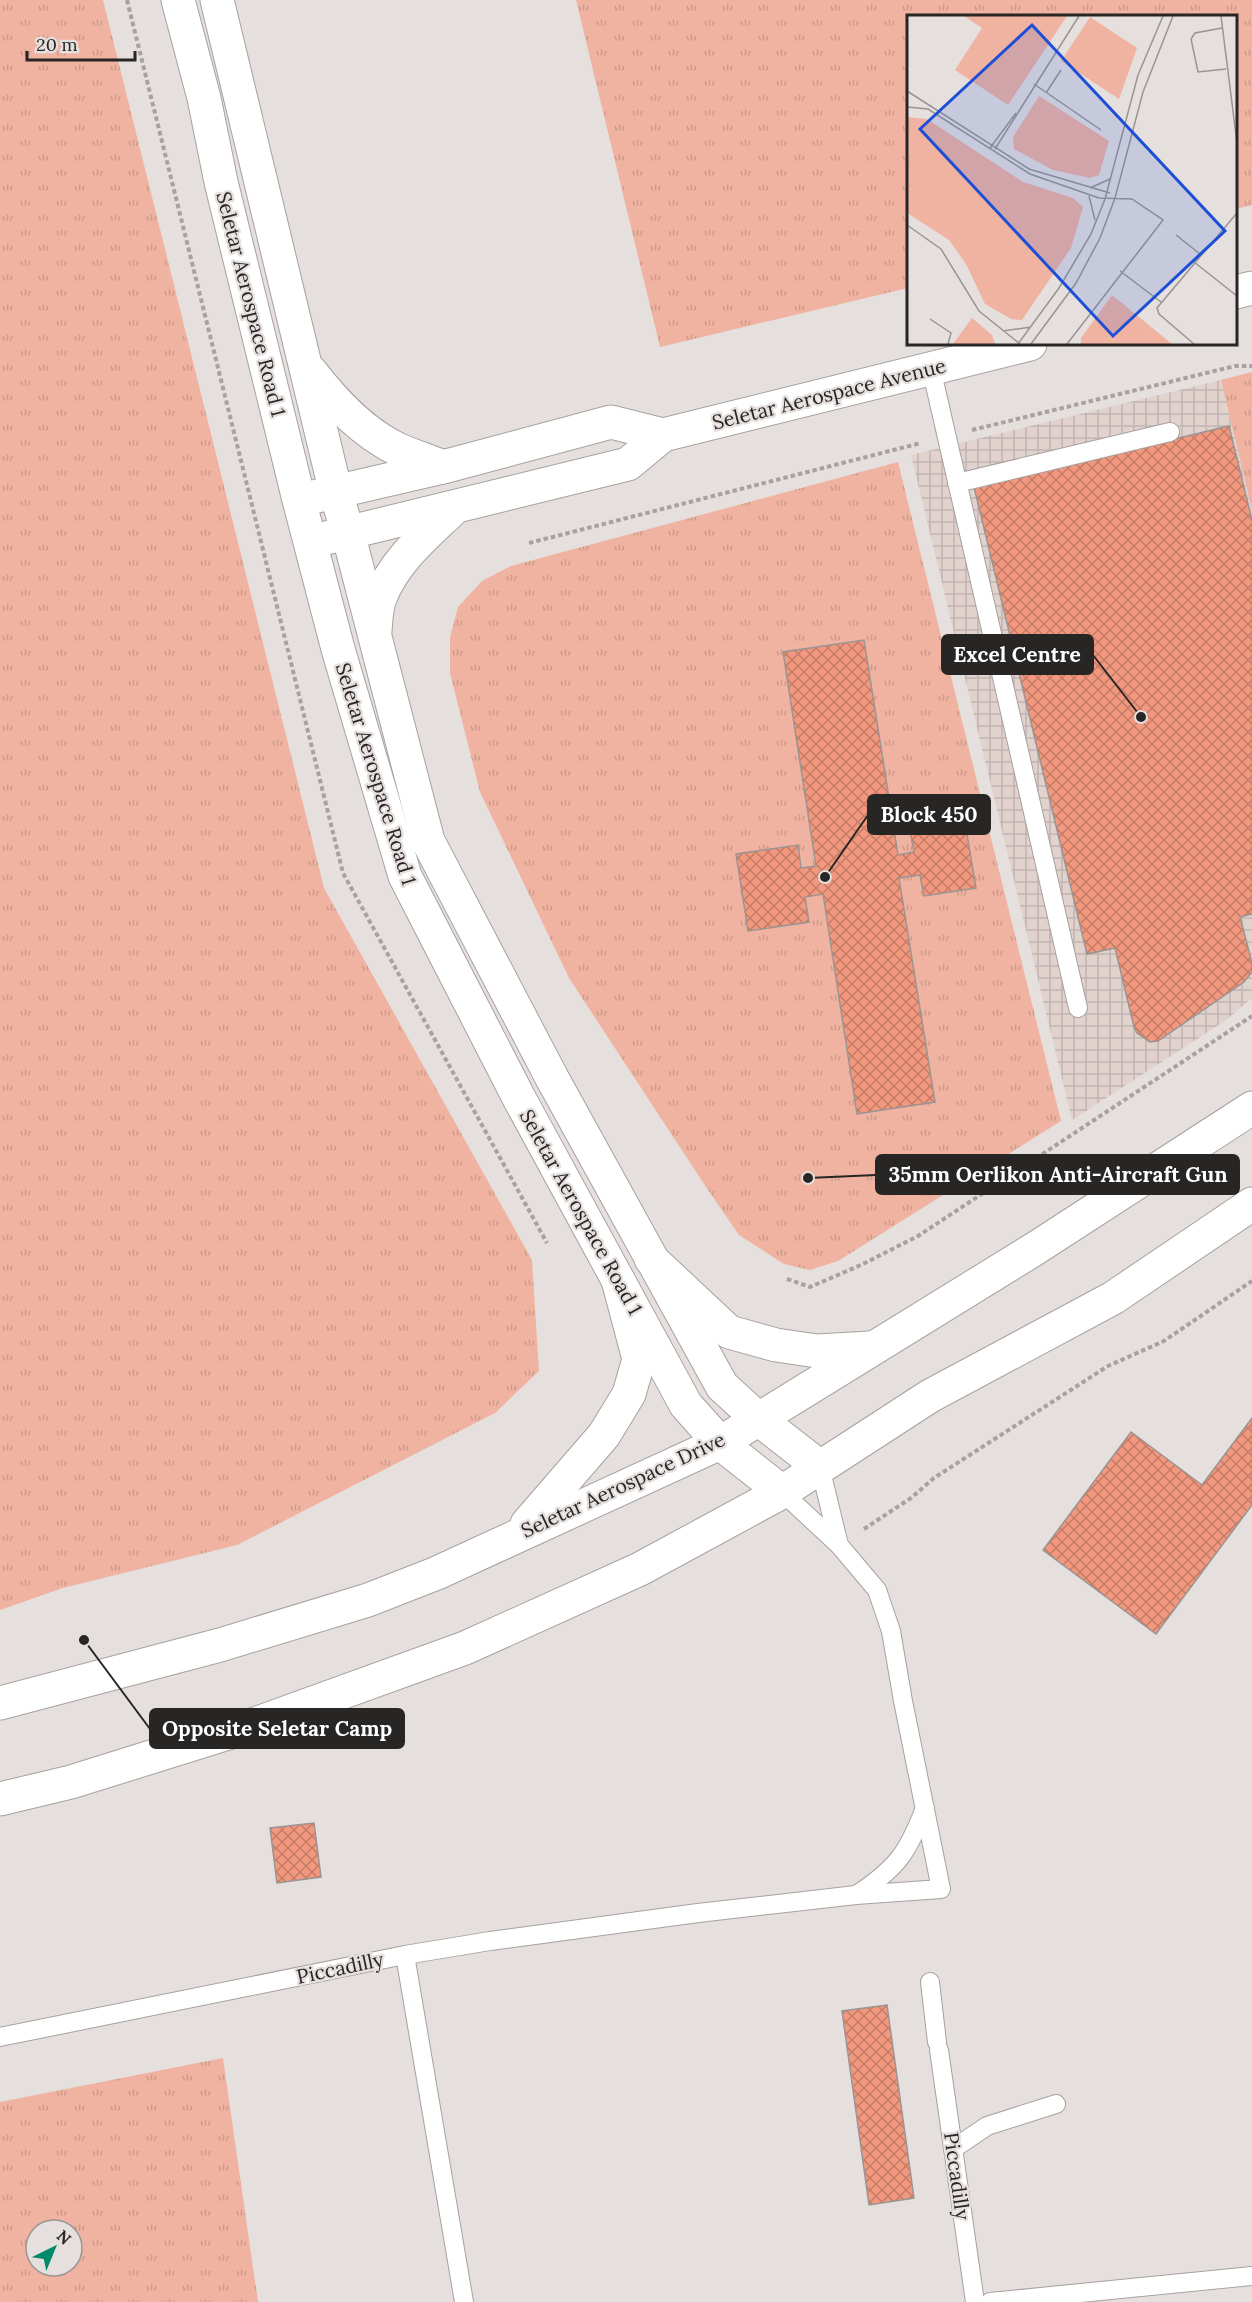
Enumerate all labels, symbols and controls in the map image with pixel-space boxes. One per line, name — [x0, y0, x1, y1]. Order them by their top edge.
inset map — [907, 15, 1237, 345]
scale bar — [27, 24, 135, 62]
text: 20 m — [36, 33, 78, 56]
street label: Seletar Aerospace Road 1 — [211, 189, 292, 419]
street label: Seletar Aerospace Avenue — [709, 352, 948, 435]
callout: Excel Centre — [942, 635, 1093, 674]
text: Excel Centre — [953, 641, 1081, 668]
street label: Seletar Aerospace Road 1 — [331, 660, 422, 888]
callout: Block 450 — [868, 795, 990, 834]
text: Block 450 — [880, 801, 978, 828]
street label: Seletar Aerospace Road 1 — [515, 1105, 648, 1319]
callout: 35mm Oerlikon Anti-Aircraft Gun — [876, 1155, 1239, 1194]
text: 35mm Oerlikon Anti-Aircraft Gun — [888, 1161, 1228, 1188]
street label: Seletar Aerospace Drive — [517, 1426, 729, 1543]
callout: Opposite Seletar Camp — [150, 1709, 404, 1748]
text: Opposite Seletar Camp — [162, 1715, 392, 1742]
street label: Piccadilly — [294, 1946, 386, 1989]
street label: Piccadilly — [939, 2131, 976, 2222]
north arrow — [24, 2218, 84, 2278]
text: N — [53, 2225, 76, 2249]

